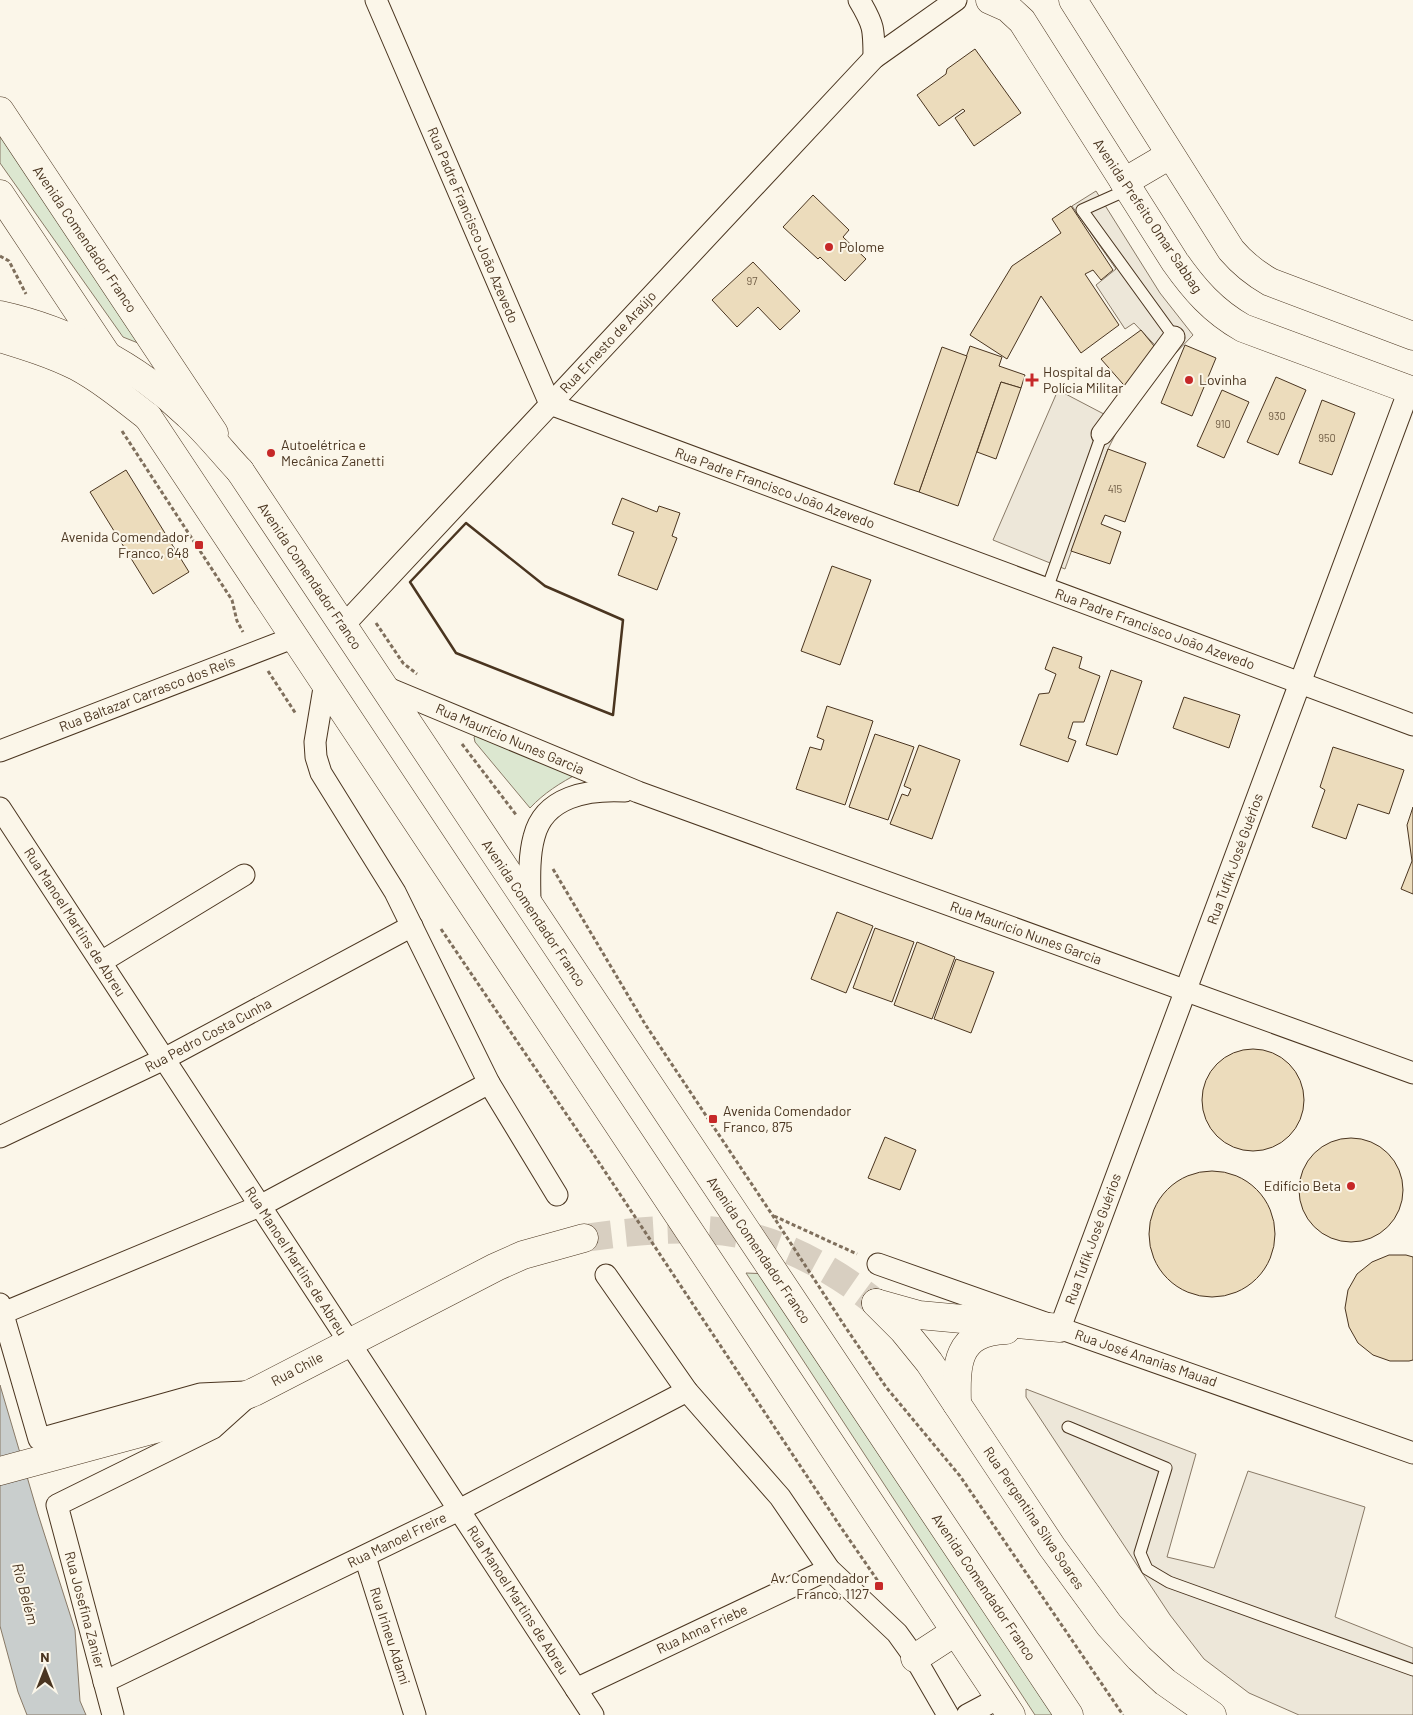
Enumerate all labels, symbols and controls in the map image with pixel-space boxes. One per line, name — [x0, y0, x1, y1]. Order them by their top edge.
street label: Rua Padre Francisco João Azevedo — [424, 124, 523, 325]
street label: Avenida Prefeito Omar Sabbag — [1090, 135, 1207, 296]
street label: Avenida Comendador Franco — [30, 162, 141, 315]
place label: Polome — [839, 238, 884, 255]
marker: Polome — [823, 241, 835, 253]
house number: 97 — [747, 274, 757, 287]
street label: Rua Ernesto de Araújo — [556, 287, 659, 396]
place label: Hospital da Polícia Militar — [1043, 363, 1123, 396]
place label: Lovinha — [1199, 371, 1247, 388]
marker: Hospital da Polícia Militar — [1025, 373, 1039, 387]
marker: Lovinha — [1183, 374, 1195, 386]
house number: 930 — [1268, 409, 1286, 422]
house number: 910 — [1215, 417, 1231, 430]
house number: 950 — [1318, 431, 1336, 444]
place label: Autoelétrica e Mecânica Zanetti — [281, 436, 385, 469]
street label: Rua Padre Francisco João Azevedo — [673, 443, 877, 532]
marker: Autoelétrica e Mecânica Zanetti — [265, 447, 277, 459]
house number: 415 — [1108, 482, 1123, 495]
street label: Avenida Comendador Franco — [255, 499, 366, 652]
place label: Avenida Comendador Franco, 648 — [61, 528, 189, 561]
marker: Avenida Comendador Franco, 648 — [193, 539, 205, 551]
street label: Rua Padre Francisco João Azevedo — [1053, 584, 1257, 673]
street label: Rua Baltazar Carrasco dos Reis — [56, 652, 237, 735]
street label: Rua Maurício Nunes Garcia — [433, 699, 587, 778]
street label: Rua Tufik José Guérios — [1203, 791, 1266, 927]
street label: Avenida Comendador Franco — [479, 836, 590, 989]
street label: Rua Manoel Martins de Abreu — [21, 844, 130, 999]
street label: Rua Maurício Nunes Garcia — [948, 897, 1104, 968]
street label: Rua Pedro Costa Cunha — [142, 994, 274, 1075]
place label: Avenida Comendador Franco, 875 — [723, 1102, 851, 1135]
marker: Avenida Comendador Franco, 875 — [707, 1113, 719, 1125]
street label: Rua Tufik José Guérios — [1061, 1171, 1124, 1307]
street label: Avenida Comendador Franco — [704, 1173, 815, 1326]
place label: Edifício Beta — [1264, 1177, 1341, 1194]
marker: Edifício Beta — [1345, 1180, 1357, 1192]
street label: Rua Manoel Martins de Abreu — [242, 1183, 351, 1338]
street label: Rua José Ananias Mauad — [1073, 1325, 1219, 1390]
street label: Rua Chile — [268, 1348, 326, 1389]
street label: Rua Pergentina Silva Soares — [980, 1443, 1089, 1593]
street label: Rua Manoel Freire — [344, 1508, 449, 1571]
street label: Avenida Comendador Franco — [929, 1510, 1040, 1663]
street label: Rua Manoel Martins de Abreu — [464, 1522, 573, 1677]
street label: Rua Josefina Zanier — [62, 1549, 109, 1670]
water label: Rio Belém — [9, 1561, 43, 1627]
place label: Av. Comendador Franco, 1127 — [770, 1569, 869, 1602]
marker: Av. Comendador Franco, 1127 — [873, 1580, 885, 1592]
street label: Rua Irineu Adami — [367, 1585, 414, 1687]
street label: Rua Anna Friebe — [654, 1600, 750, 1657]
north arrow — [20, 1645, 70, 1695]
text: N — [40, 1648, 50, 1665]

